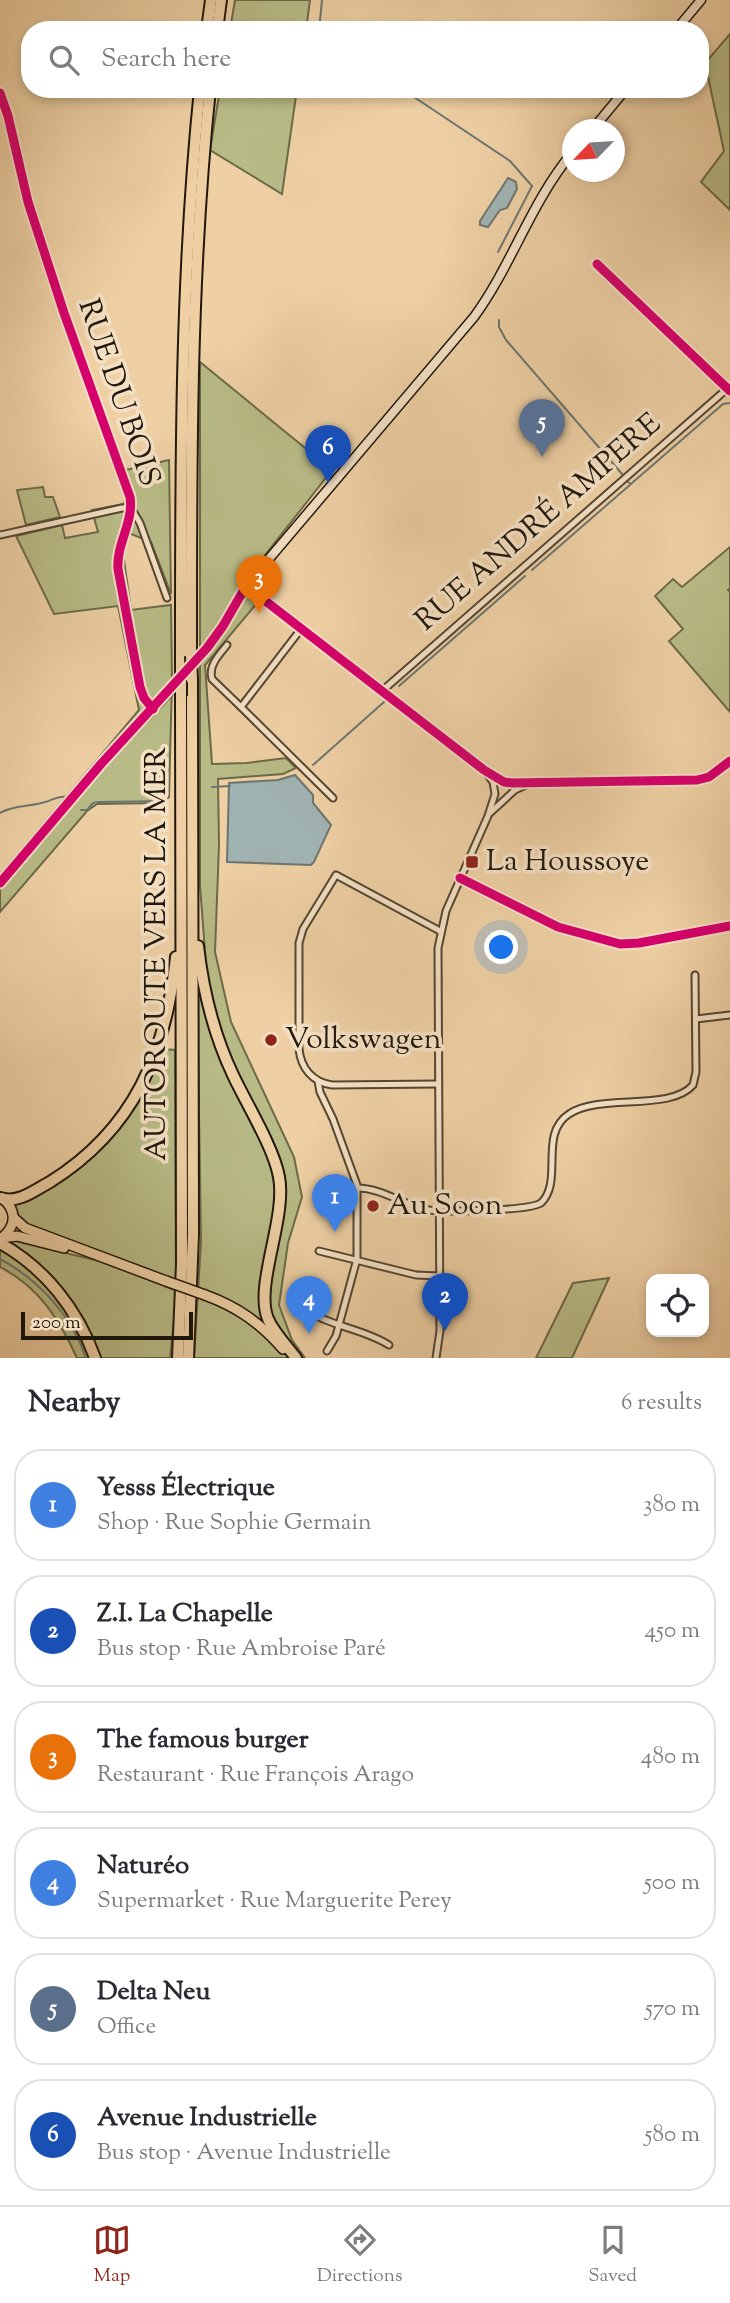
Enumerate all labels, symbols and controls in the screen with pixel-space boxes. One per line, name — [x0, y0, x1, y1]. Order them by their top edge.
search box — [21, 21, 709, 98]
icon: search — [45, 41, 83, 79]
text: Search here — [101, 41, 231, 78]
north arrow — [562, 119, 625, 182]
street label: RUE DU BOIS — [66, 294, 170, 492]
pin: 5 — [519, 399, 565, 457]
street label: RUE ANDRÉ AMPERE — [407, 404, 671, 642]
pin: 6 — [305, 425, 351, 483]
pin: 3 — [236, 555, 282, 613]
street label: AUTOROUTE VERS LA MER — [136, 747, 179, 1161]
place label: La Houssoye — [486, 841, 649, 884]
marker: La Houssoye — [464, 854, 480, 870]
your location — [484, 930, 518, 964]
place label: Volkswagen — [285, 1019, 442, 1062]
marker: Volkswagen — [263, 1032, 279, 1048]
pin: 1 — [312, 1174, 358, 1232]
place label: Au Soon — [387, 1185, 503, 1228]
marker: Au Soon — [365, 1198, 381, 1214]
pin: 2 — [422, 1273, 468, 1331]
map controls — [646, 1274, 709, 1337]
button: locate — [646, 1274, 709, 1337]
pin: 4 — [286, 1276, 332, 1334]
scale bar — [21, 1309, 192, 1341]
text: 200 m — [32, 1310, 81, 1337]
text: Nearby — [28, 1382, 120, 1425]
text: 6 results — [621, 1387, 702, 1420]
text: Yesss Électrique — [97, 1470, 275, 1507]
text: 1 — [49, 1489, 57, 1522]
text: 380 m — [643, 1489, 700, 1522]
text: Shop · Rue Sophie Germain — [97, 1507, 372, 1540]
text: Z.I. La Chapelle — [97, 1596, 273, 1633]
text: 2 — [48, 1615, 58, 1648]
text: 450 m — [644, 1615, 700, 1648]
text: Bus stop · Rue Ambroise Paré — [97, 1633, 386, 1666]
text: The famous burger — [97, 1722, 308, 1759]
text: 3 — [48, 1741, 58, 1774]
text: 480 m — [641, 1741, 700, 1774]
text: Restaurant · Rue François Arago — [97, 1759, 414, 1792]
text: Naturéo — [97, 1848, 189, 1885]
text: 4 — [47, 1867, 59, 1900]
text: 500 m — [644, 1867, 700, 1900]
text: Supermarket · Rue Marguerite Perey — [97, 1885, 452, 1918]
text: Delta Neu — [97, 1974, 210, 2011]
text: 5 — [49, 1993, 57, 2026]
text: 570 m — [645, 1993, 700, 2026]
text: Office — [97, 2011, 156, 2044]
text: Avenue Industrielle — [97, 2100, 317, 2137]
text: 6 — [47, 2119, 59, 2152]
text: 580 m — [645, 2119, 700, 2152]
text: Bus stop · Avenue Industrielle — [97, 2137, 391, 2170]
tab: Map — [93, 2221, 131, 2290]
tab: Directions — [317, 2221, 402, 2290]
tab: Saved — [588, 2221, 637, 2290]

